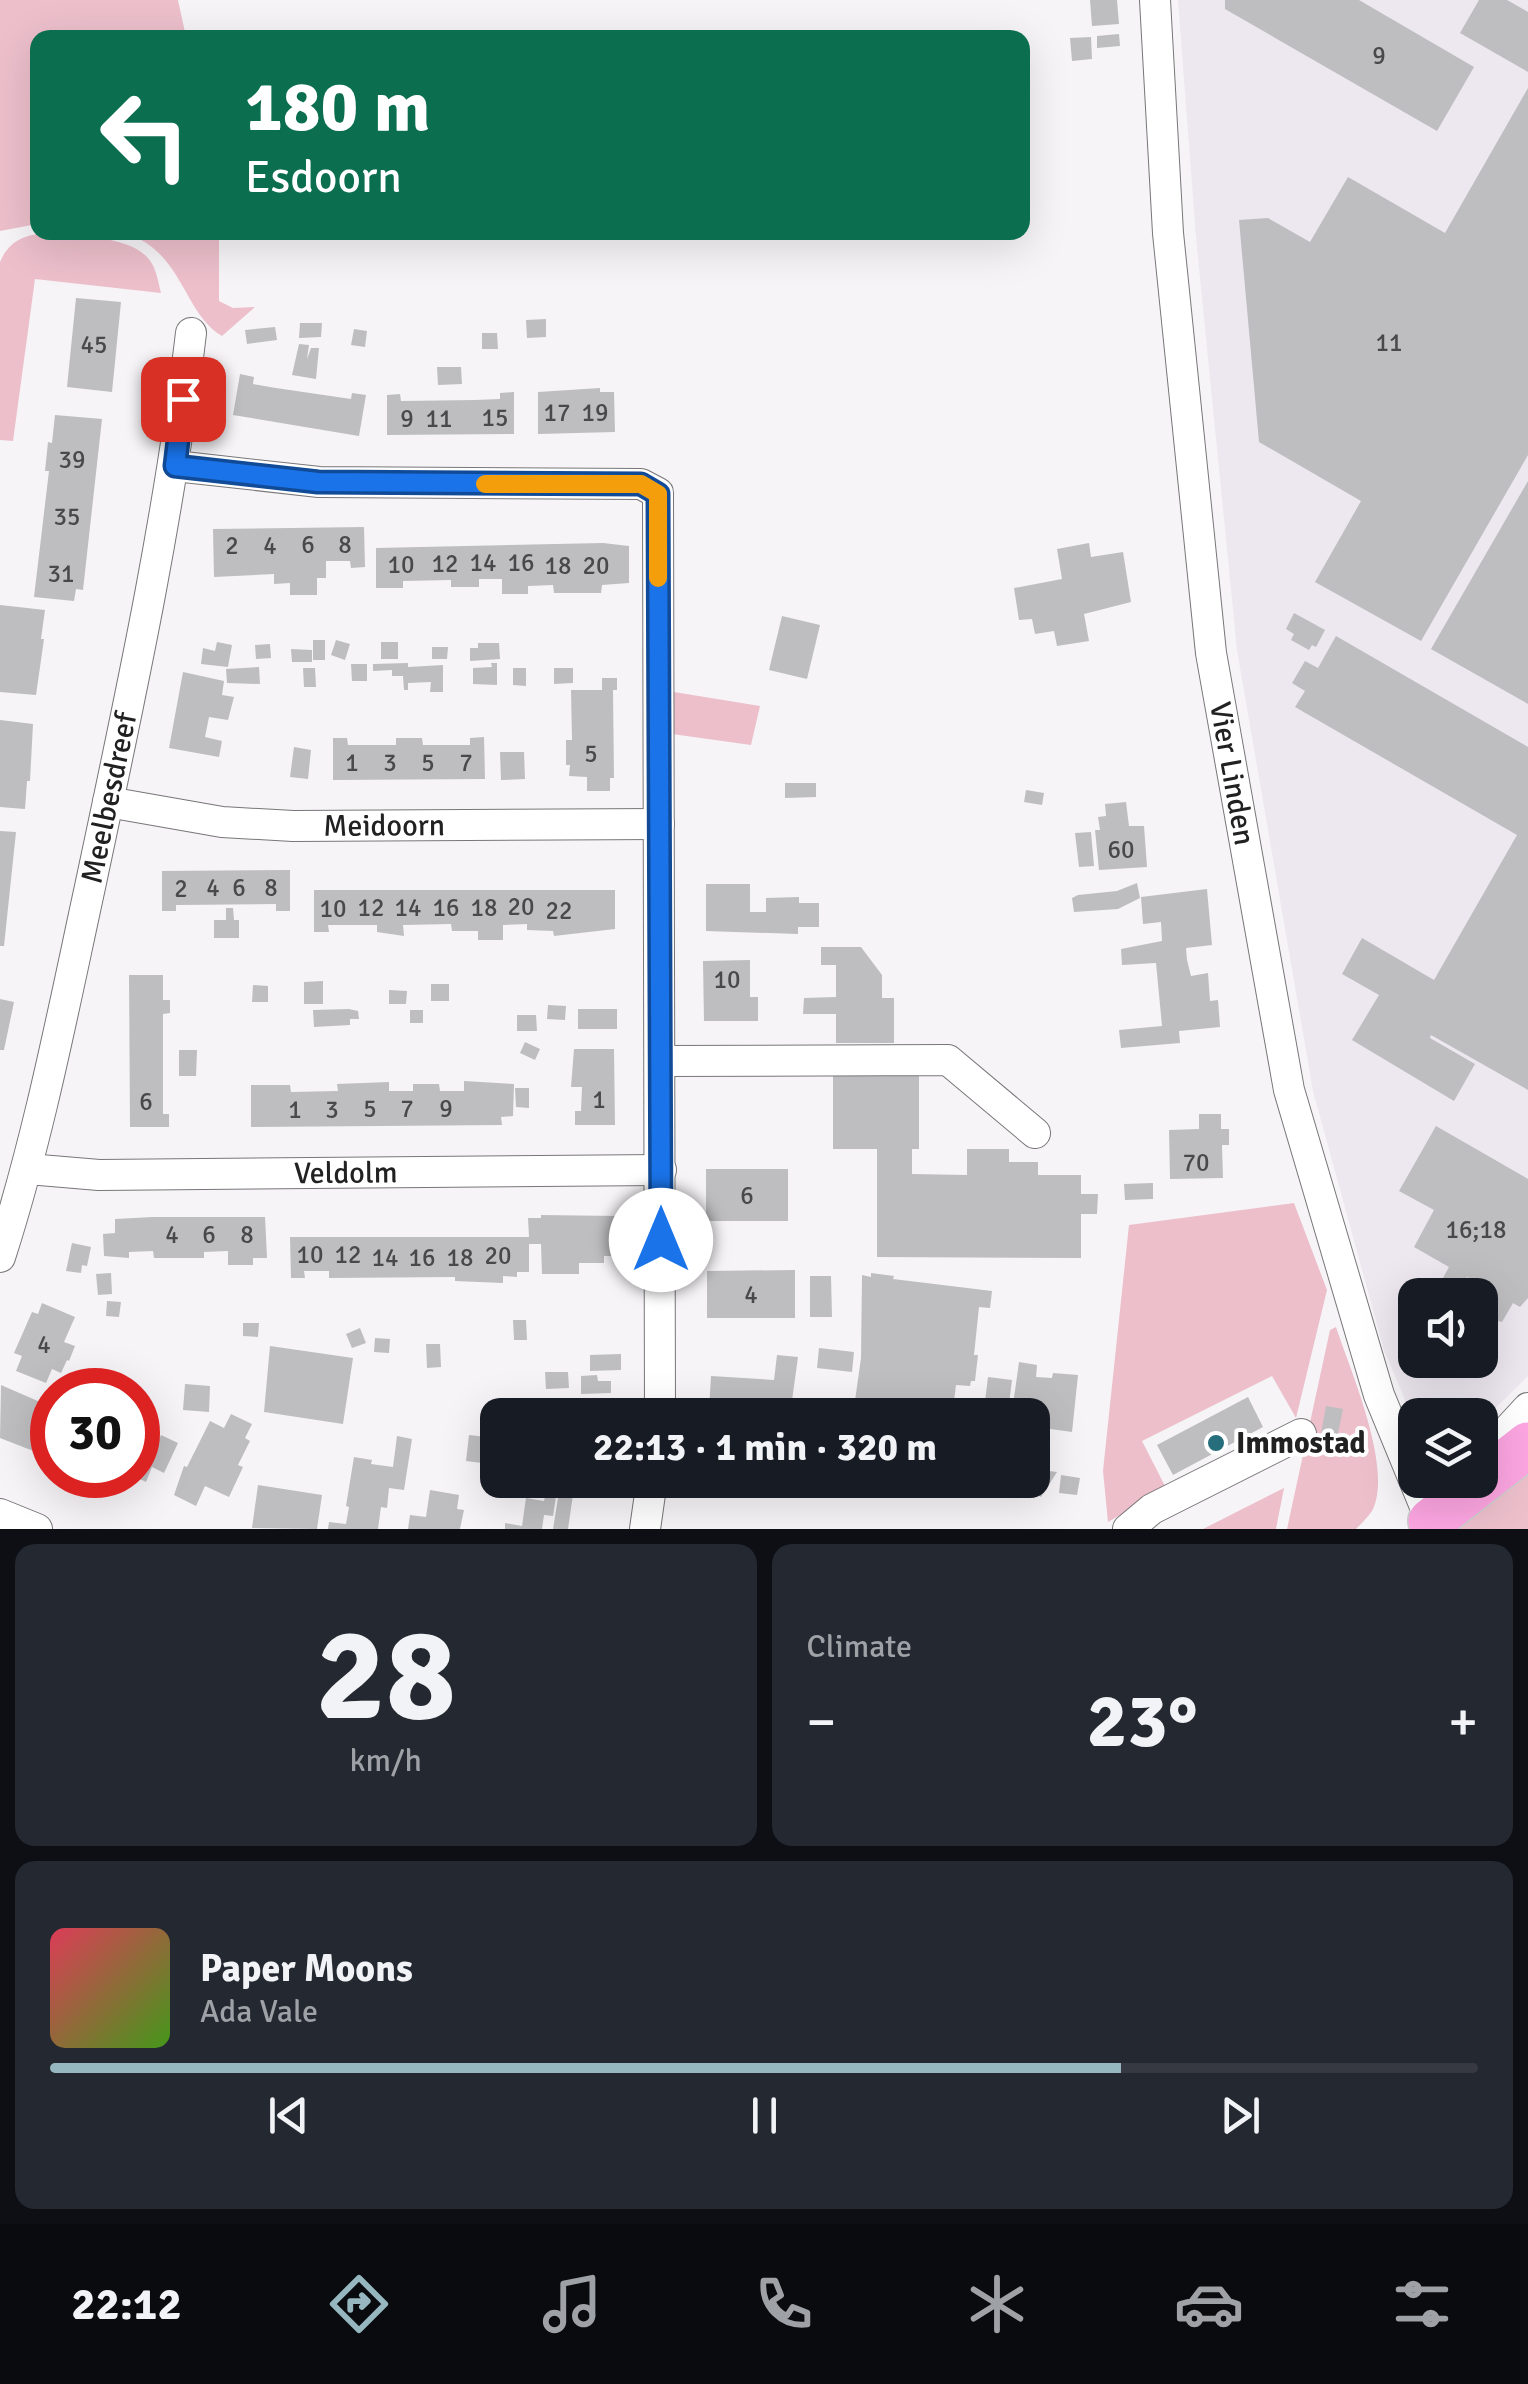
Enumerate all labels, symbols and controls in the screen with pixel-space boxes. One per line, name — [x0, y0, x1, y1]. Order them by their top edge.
house number: 9 — [1372, 40, 1386, 71]
text: 180 m — [245, 64, 430, 150]
icon: left — [80, 70, 210, 200]
text: Esdoorn — [245, 150, 402, 205]
house number: 11 — [1375, 327, 1403, 358]
house number: 45 — [80, 329, 108, 360]
pin — [141, 357, 226, 442]
icon: arrive — [156, 372, 211, 427]
house number: 17 — [543, 397, 571, 428]
house number: 19 — [581, 397, 609, 428]
house number: 15 — [481, 402, 509, 433]
house number: 9 — [400, 403, 414, 434]
house number: 11 — [425, 403, 453, 434]
house number: 39 — [58, 444, 86, 475]
house number: 35 — [53, 501, 81, 532]
house number: 6 — [301, 529, 315, 560]
house number: 8 — [338, 529, 352, 560]
house number: 2 — [225, 530, 239, 561]
house number: 4 — [263, 530, 277, 561]
house number: 14 — [469, 547, 497, 578]
house number: 16 — [507, 547, 535, 578]
house number: 12 — [431, 548, 459, 579]
house number: 10 — [387, 549, 415, 580]
house number: 18 — [544, 550, 572, 581]
house number: 20 — [582, 550, 610, 581]
house number: 31 — [47, 558, 75, 589]
street label: Vier Linden — [1201, 699, 1263, 848]
street label: Meelbesdreef — [73, 707, 146, 887]
house number: 5 — [584, 738, 598, 769]
house number: 1 — [345, 747, 359, 778]
house number: 3 — [383, 747, 397, 778]
house number: 5 — [421, 747, 435, 778]
house number: 7 — [459, 747, 473, 778]
street label: Meidoorn — [323, 807, 445, 845]
house number: 60 — [1107, 834, 1135, 865]
house number: 4 — [206, 872, 220, 903]
house number: 6 — [232, 872, 246, 903]
house number: 8 — [264, 872, 278, 903]
house number: 2 — [174, 873, 188, 904]
house number: 20 — [507, 891, 535, 922]
house number: 12 — [357, 892, 385, 923]
house number: 14 — [394, 892, 422, 923]
house number: 16 — [432, 892, 460, 923]
house number: 18 — [470, 892, 498, 923]
house number: 10 — [319, 893, 347, 924]
house number: 22 — [545, 895, 573, 926]
house number: 10 — [713, 964, 741, 995]
house number: 1 — [592, 1084, 606, 1115]
house number: 6 — [139, 1086, 153, 1117]
house number: 5 — [363, 1093, 377, 1124]
house number: 7 — [400, 1093, 414, 1124]
house number: 9 — [439, 1093, 453, 1124]
house number: 1 — [288, 1094, 302, 1125]
house number: 3 — [325, 1094, 339, 1125]
house number: 70 — [1182, 1147, 1210, 1178]
street label: Veldolm — [294, 1154, 398, 1192]
house number: 6 — [740, 1180, 754, 1211]
position arrow — [609, 1188, 713, 1292]
house number: 16;18 — [1446, 1214, 1506, 1245]
house number: 4 — [165, 1219, 179, 1250]
house number: 6 — [202, 1219, 216, 1250]
house number: 8 — [240, 1219, 254, 1250]
house number: 10 — [296, 1239, 324, 1270]
house number: 12 — [334, 1239, 362, 1270]
house number: 20 — [484, 1240, 512, 1271]
house number: 14 — [371, 1242, 399, 1273]
house number: 16 — [408, 1242, 436, 1273]
house number: 18 — [446, 1242, 474, 1273]
map controls — [1398, 1278, 1498, 1498]
button: sound — [1398, 1278, 1498, 1378]
house number: 4 — [744, 1279, 758, 1310]
house number: 4 — [37, 1329, 51, 1360]
speed limit sign: 30 — [30, 1368, 160, 1498]
button: layers — [1398, 1398, 1498, 1498]
text: 22:13 · 1 min · 320 m — [593, 1424, 937, 1471]
place label: Immostad — [1236, 1425, 1366, 1462]
marker: Immostad — [1205, 1432, 1227, 1454]
text: 28 — [316, 1596, 456, 1756]
text: Climate — [807, 1627, 912, 1666]
text: 23° — [1087, 1675, 1198, 1768]
text: − — [807, 1688, 836, 1756]
text: + — [1448, 1688, 1478, 1756]
text: km/h — [350, 1741, 422, 1780]
text: Paper Moons — [200, 1945, 413, 1992]
text: Ada Vale — [200, 1992, 318, 2031]
icon: previous — [261, 2088, 316, 2143]
icon: pause — [737, 2088, 792, 2143]
icon: next — [1213, 2088, 1268, 2143]
icon: directions — [324, 2269, 394, 2339]
icon: music — [537, 2269, 607, 2339]
icon: phone — [749, 2269, 819, 2339]
icon: climate — [962, 2269, 1032, 2339]
icon: car — [1174, 2269, 1244, 2339]
icon: filters — [1387, 2269, 1457, 2339]
text: 22:12 — [71, 2277, 182, 2332]

